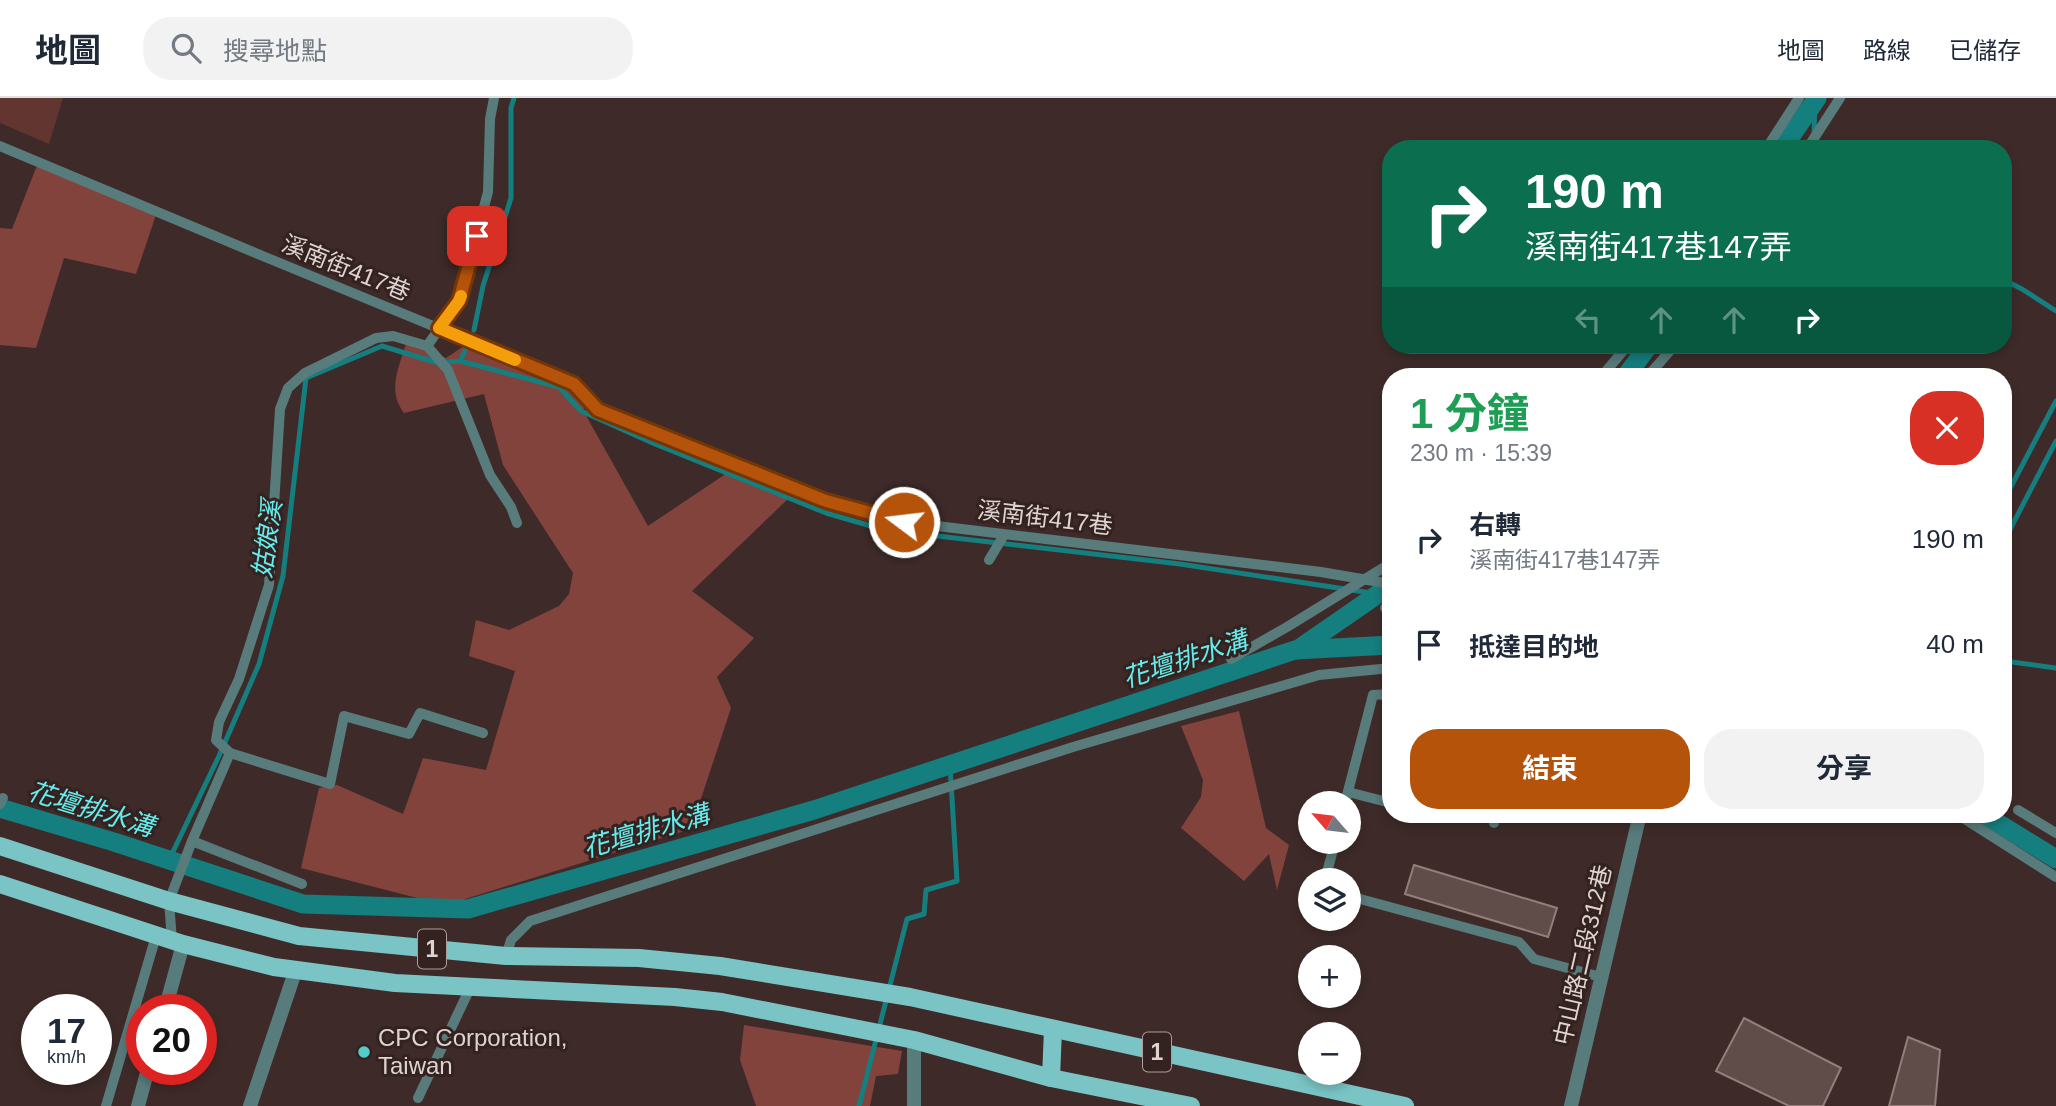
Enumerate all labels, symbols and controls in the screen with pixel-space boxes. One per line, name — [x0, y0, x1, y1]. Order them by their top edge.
search box — [143, 17, 633, 80]
icon: search — [167, 29, 205, 67]
text: 地圖 — [35, 32, 101, 69]
text: 搜尋地點 — [223, 36, 327, 66]
text: 地圖 — [1777, 37, 1825, 64]
text: 路線 — [1863, 37, 1911, 64]
text: 已儲存 — [1949, 37, 2021, 64]
text: 190 m — [1525, 164, 1664, 218]
icon: right — [1410, 168, 1501, 259]
pin — [447, 206, 507, 266]
icon: arrive — [458, 217, 496, 255]
text: 溪南街417巷147弄 — [1525, 229, 1792, 265]
street label: 溪南街417巷 — [278, 230, 414, 306]
icon: left — [1569, 301, 1607, 339]
icon: ahead — [1642, 301, 1680, 339]
icon: ahead — [1715, 301, 1753, 339]
icon: right — [1788, 301, 1826, 339]
text: 1 分鐘 — [1410, 390, 1529, 437]
button: close — [1910, 391, 1984, 465]
text: 230 m · 15:39 — [1410, 440, 1552, 466]
position arrow — [867, 485, 941, 559]
water label: 姑娘溪 — [247, 494, 288, 580]
street label: 溪南街417巷 — [976, 496, 1114, 539]
text: 右轉 — [1469, 510, 1521, 540]
icon: right — [1410, 521, 1448, 559]
text: 190 m — [1912, 524, 1984, 554]
text: 溪南街417巷147弄 — [1469, 547, 1661, 573]
water label: 花壇排水溝 — [1119, 623, 1255, 693]
icon: arrive — [1410, 626, 1448, 664]
text: 40 m — [1926, 629, 1984, 659]
text: 抵達目的地 — [1469, 632, 1599, 662]
button: 結束 — [1410, 729, 1690, 809]
button: 分享 — [1704, 729, 1984, 809]
water label: 花壇排水溝 — [24, 776, 161, 844]
north arrow — [1298, 791, 1362, 854]
map controls — [1298, 791, 1361, 1085]
water label: 花壇排水溝 — [579, 798, 716, 863]
street label: 中山路二段312巷 — [1549, 862, 1616, 1048]
button: layers — [1298, 868, 1361, 931]
road number: 1 — [418, 930, 446, 968]
button: + — [1298, 945, 1361, 1008]
speed limit sign: 20 — [126, 994, 217, 1085]
text: 17 — [47, 1011, 86, 1050]
button: − — [1298, 1022, 1361, 1085]
place label: CPC Corporation, Taiwan — [378, 1024, 567, 1079]
road number: 1 — [1143, 1032, 1171, 1071]
marker: CPC Corporation, Taiwan — [356, 1044, 372, 1060]
text: km/h — [47, 1047, 86, 1067]

